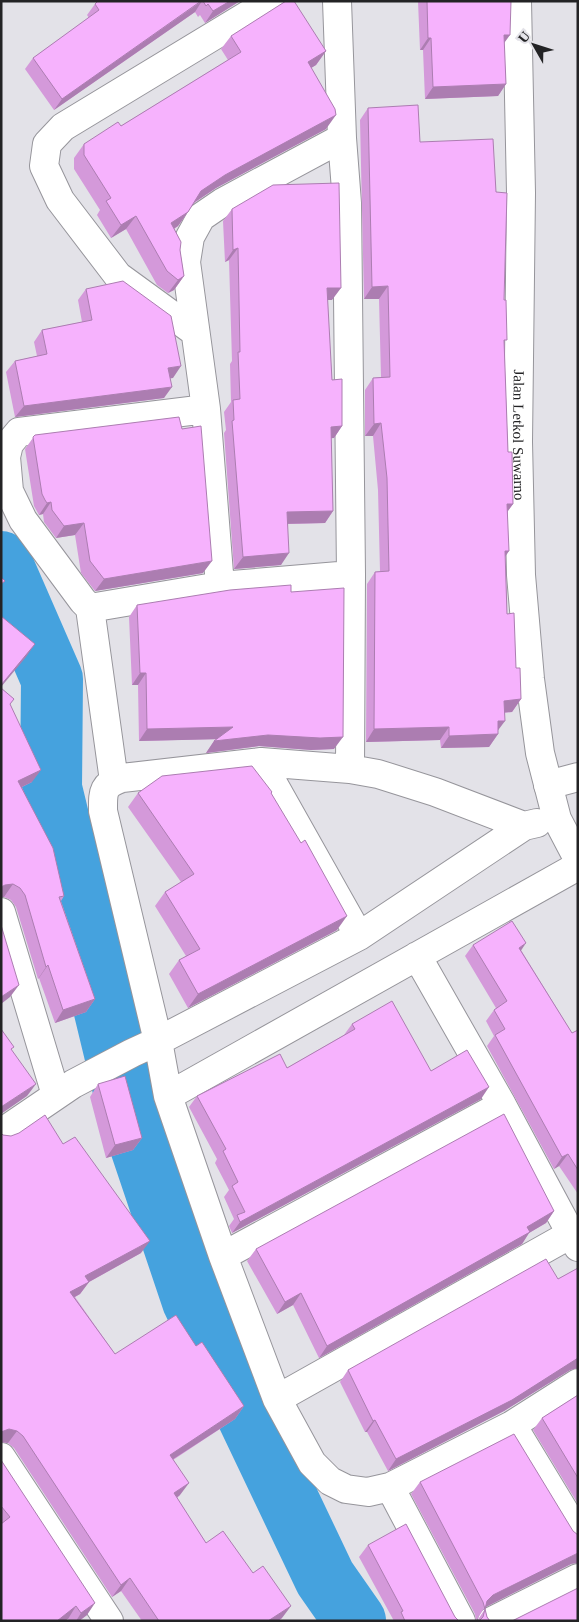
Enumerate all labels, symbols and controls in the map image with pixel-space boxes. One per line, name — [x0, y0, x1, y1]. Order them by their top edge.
north arrow — [509, 20, 559, 70]
text: U — [515, 28, 533, 46]
street label: Jalan Letkol Suwarno — [510, 369, 527, 501]

